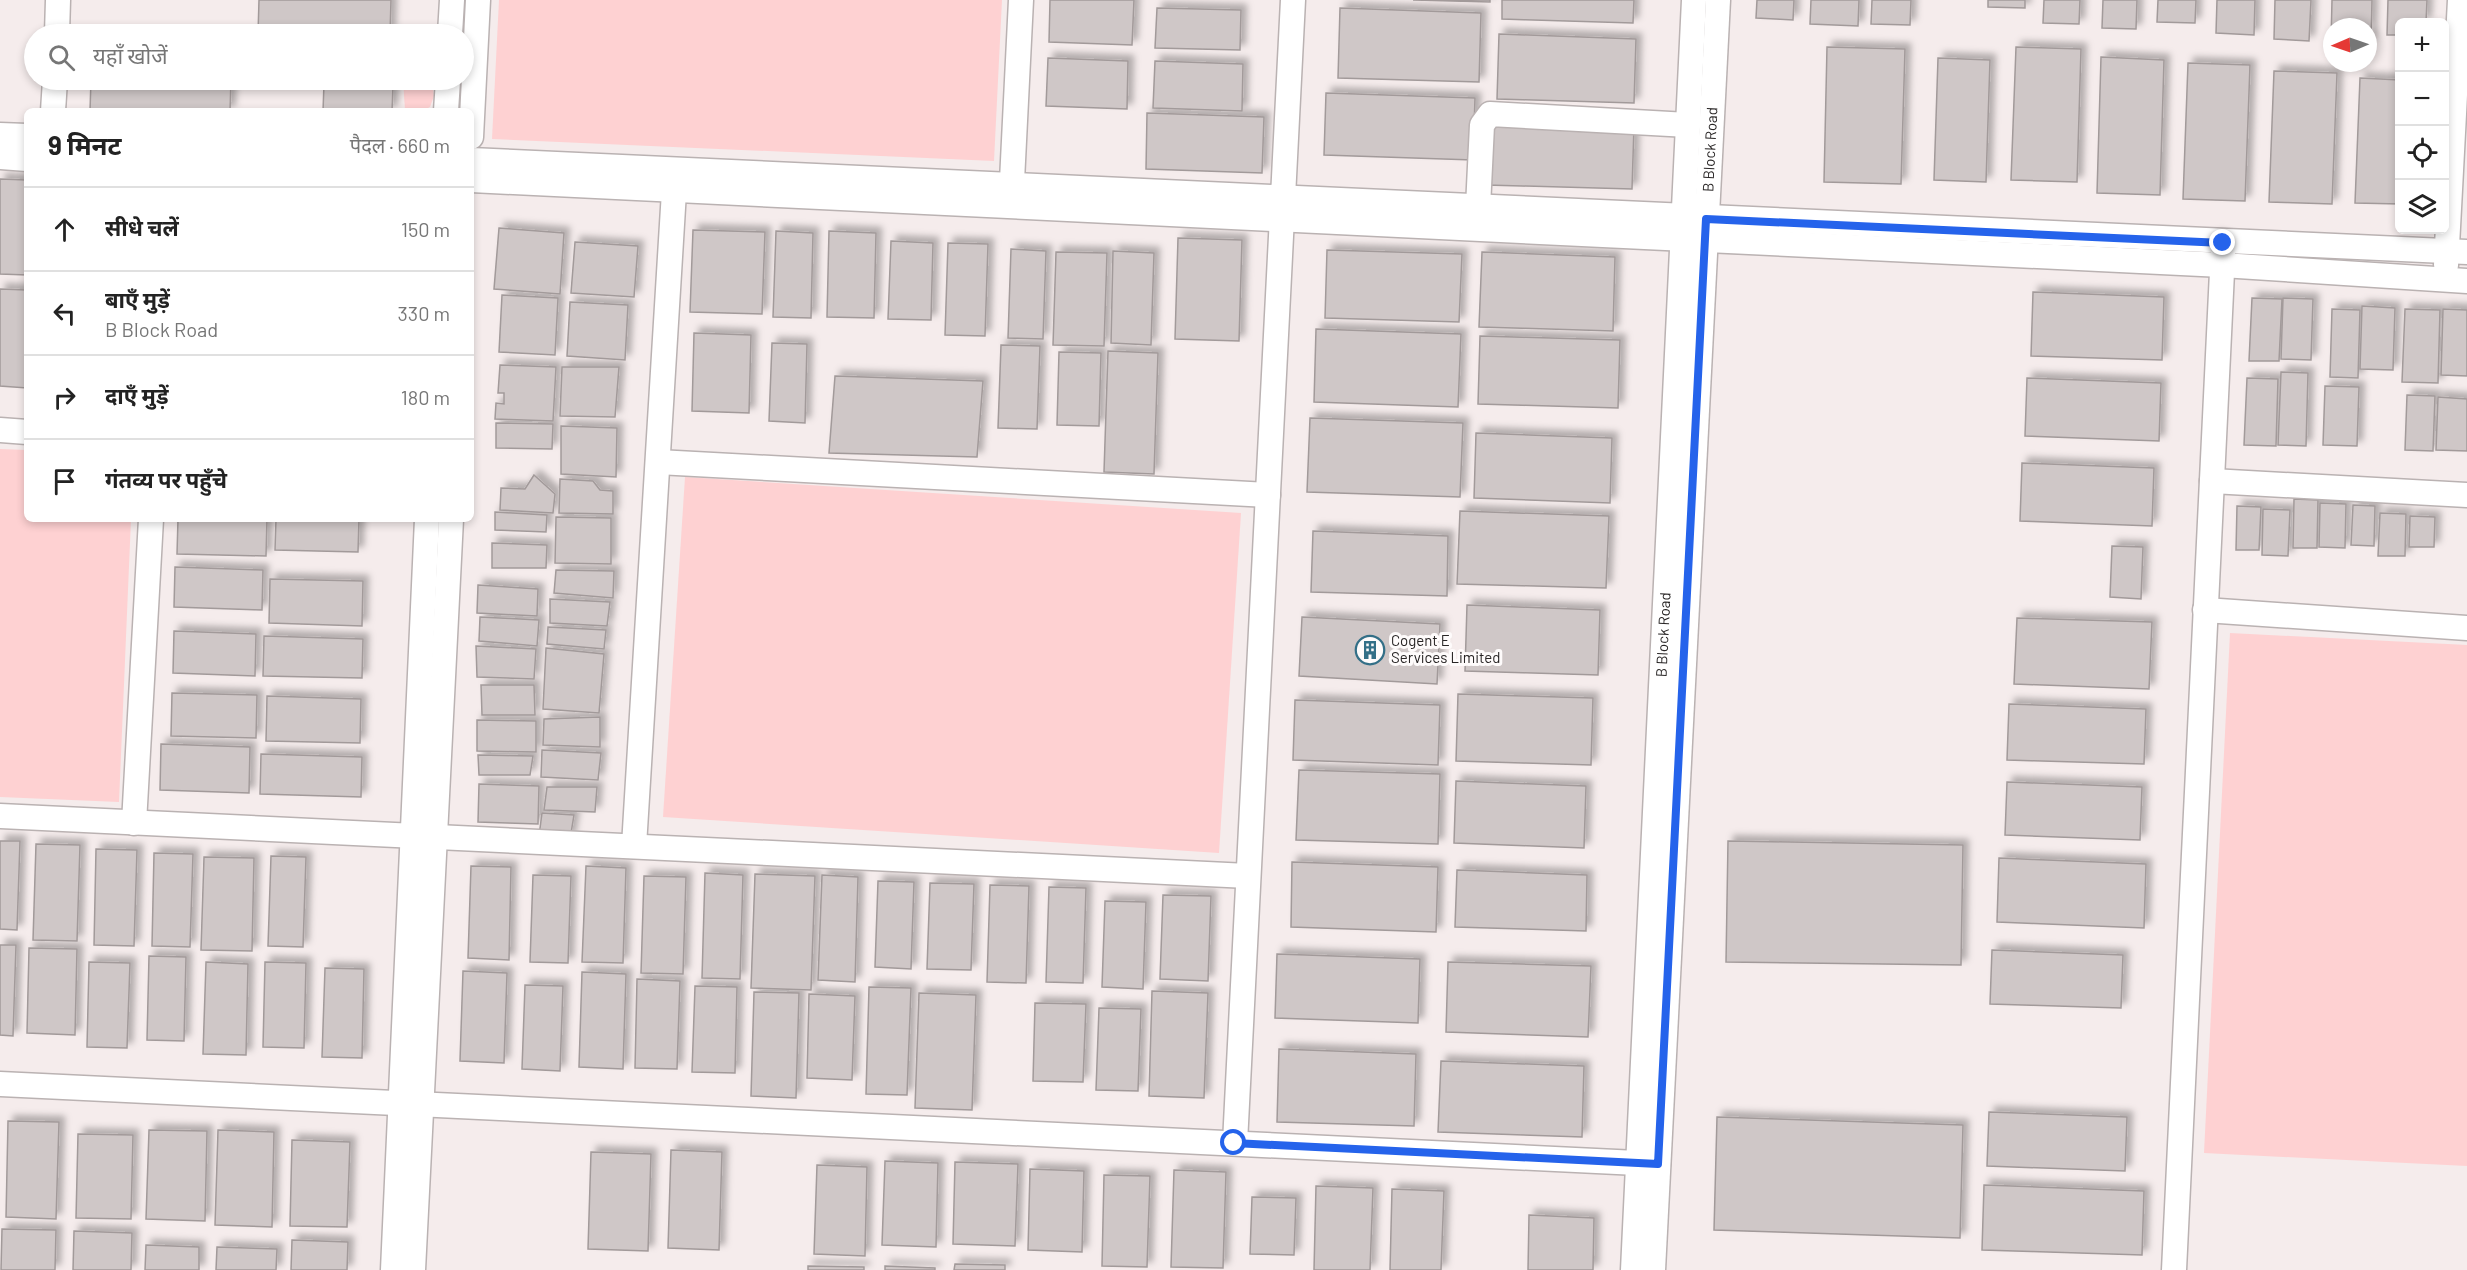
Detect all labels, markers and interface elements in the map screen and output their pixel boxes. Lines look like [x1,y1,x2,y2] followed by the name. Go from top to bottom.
[2323,18,2377,72] north arrow
[2395,18,2449,234] map controls
[2395,18,2449,72] button: +
[24,24,474,90] search box
[45,41,78,74] icon: search
[93,42,168,68] text: यहाँ खोजें
[2395,72,2449,126] button: −
[1698,107,1721,192] street label: B Block Road
[2395,126,2449,180] button: locate
[48,129,122,160] text: 9 मिनट
[350,133,450,157] text: पैदल · 660 m
[2395,180,2449,234] button: layers
[48,213,81,246] icon: ahead
[105,214,179,240] text: सीधे चलें
[401,217,450,241] text: 150 m
[2209,229,2235,255] route end
[105,286,170,312] text: बाएँ मुड़ें
[48,297,81,330] icon: left
[398,301,450,325] text: 330 m
[105,317,218,341] text: B Block Road
[48,381,81,414] icon: right
[105,382,168,408] text: दाएँ मुड़ें
[401,385,450,409] text: 180 m
[48,465,81,498] icon: arrive
[105,466,227,492] text: गंतव्य पर पहुँचे
[1651,592,1674,678] street label: B Block Road
[1391,631,1500,666] place label: Cogent E Services Limited
[1354,634,1386,666] building icon: Cogent E Services Limited
[1220,1129,1246,1155] route start

